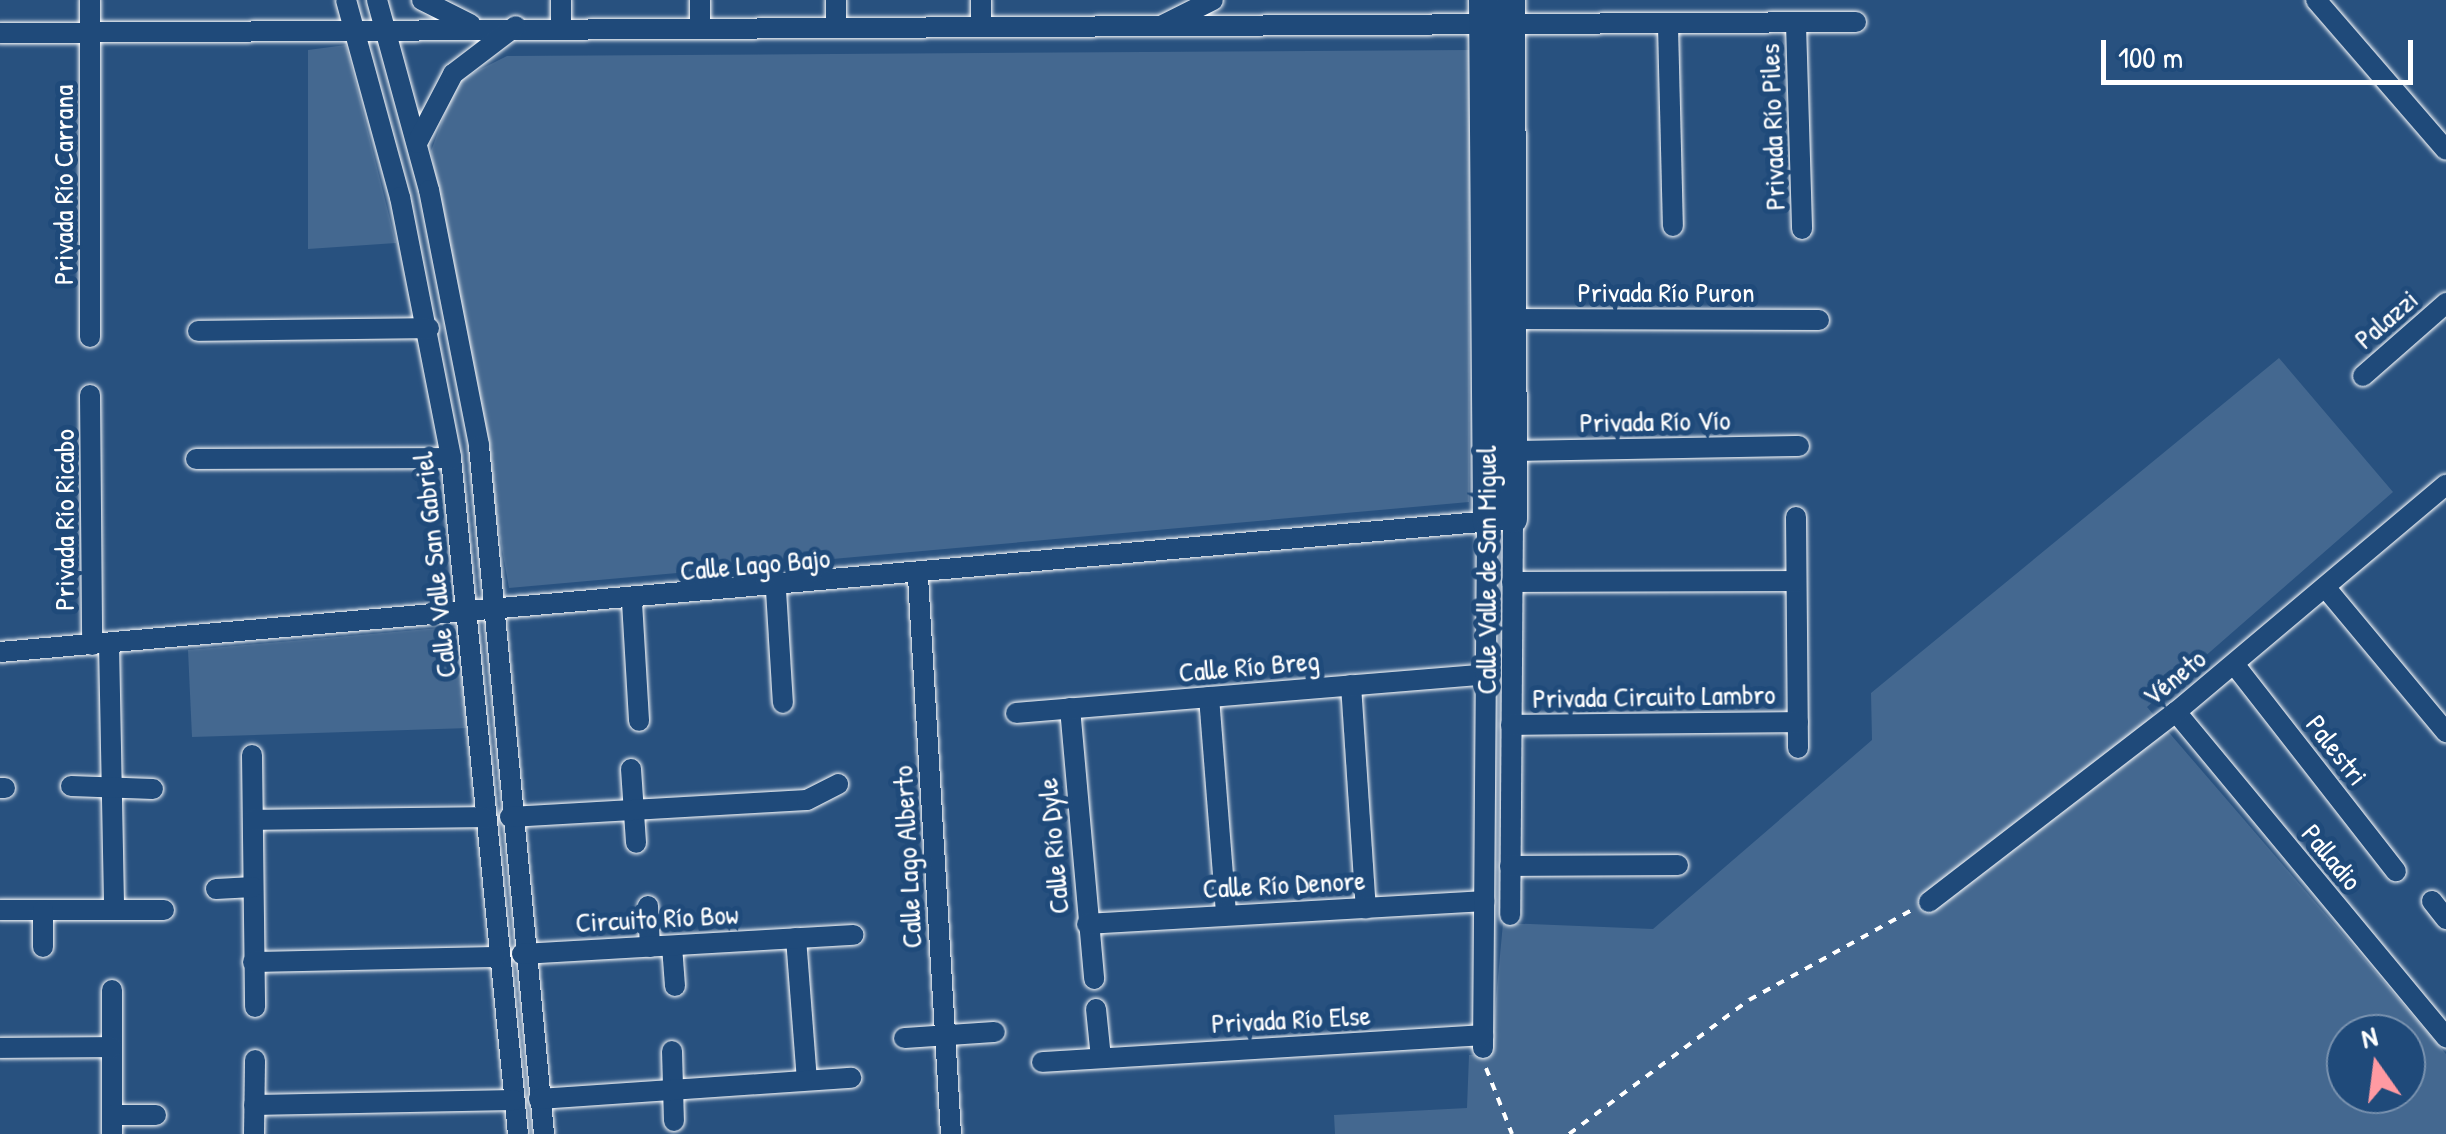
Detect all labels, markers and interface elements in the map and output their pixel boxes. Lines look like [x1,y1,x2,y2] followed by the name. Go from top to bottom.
[2106,20,2418,82] scale bar
[2118,37,2183,77] text: 100 m
[1752,43,1792,211] street label: Privada Río Piles
[46,85,80,285] street label: Privada Río Carrana
[1577,275,1755,309] street label: Privada Río Puron
[2347,282,2425,356] street label: Palazzi
[1579,403,1731,439] street label: Privada Río Vío
[47,429,81,611] street label: Privada Río Ricabo
[1469,446,1503,694] street label: Calle Valle de San Miguel
[405,450,463,680] street label: Calle Valle San Gabriel
[679,541,831,587] street label: Calle Lago Bajo
[2136,641,2212,713] street label: Véneto
[1177,643,1321,689] street label: Calle Río Breg
[1532,677,1776,715] street label: Privada Circuito Lambro
[2299,708,2375,792] street label: Palestri
[885,765,929,949] street label: Calle Lago Alberto
[1030,777,1076,915] street label: Calle Río Dyle
[2295,817,2369,897] street label: Palladio
[1202,863,1366,905] street label: Calle Río Denore
[575,897,739,939] street label: Circuito Río Bow
[1210,998,1372,1040] street label: Privada Río Else
[2326,1014,2426,1114] north arrow
[2357,1017,2381,1057] text: N

